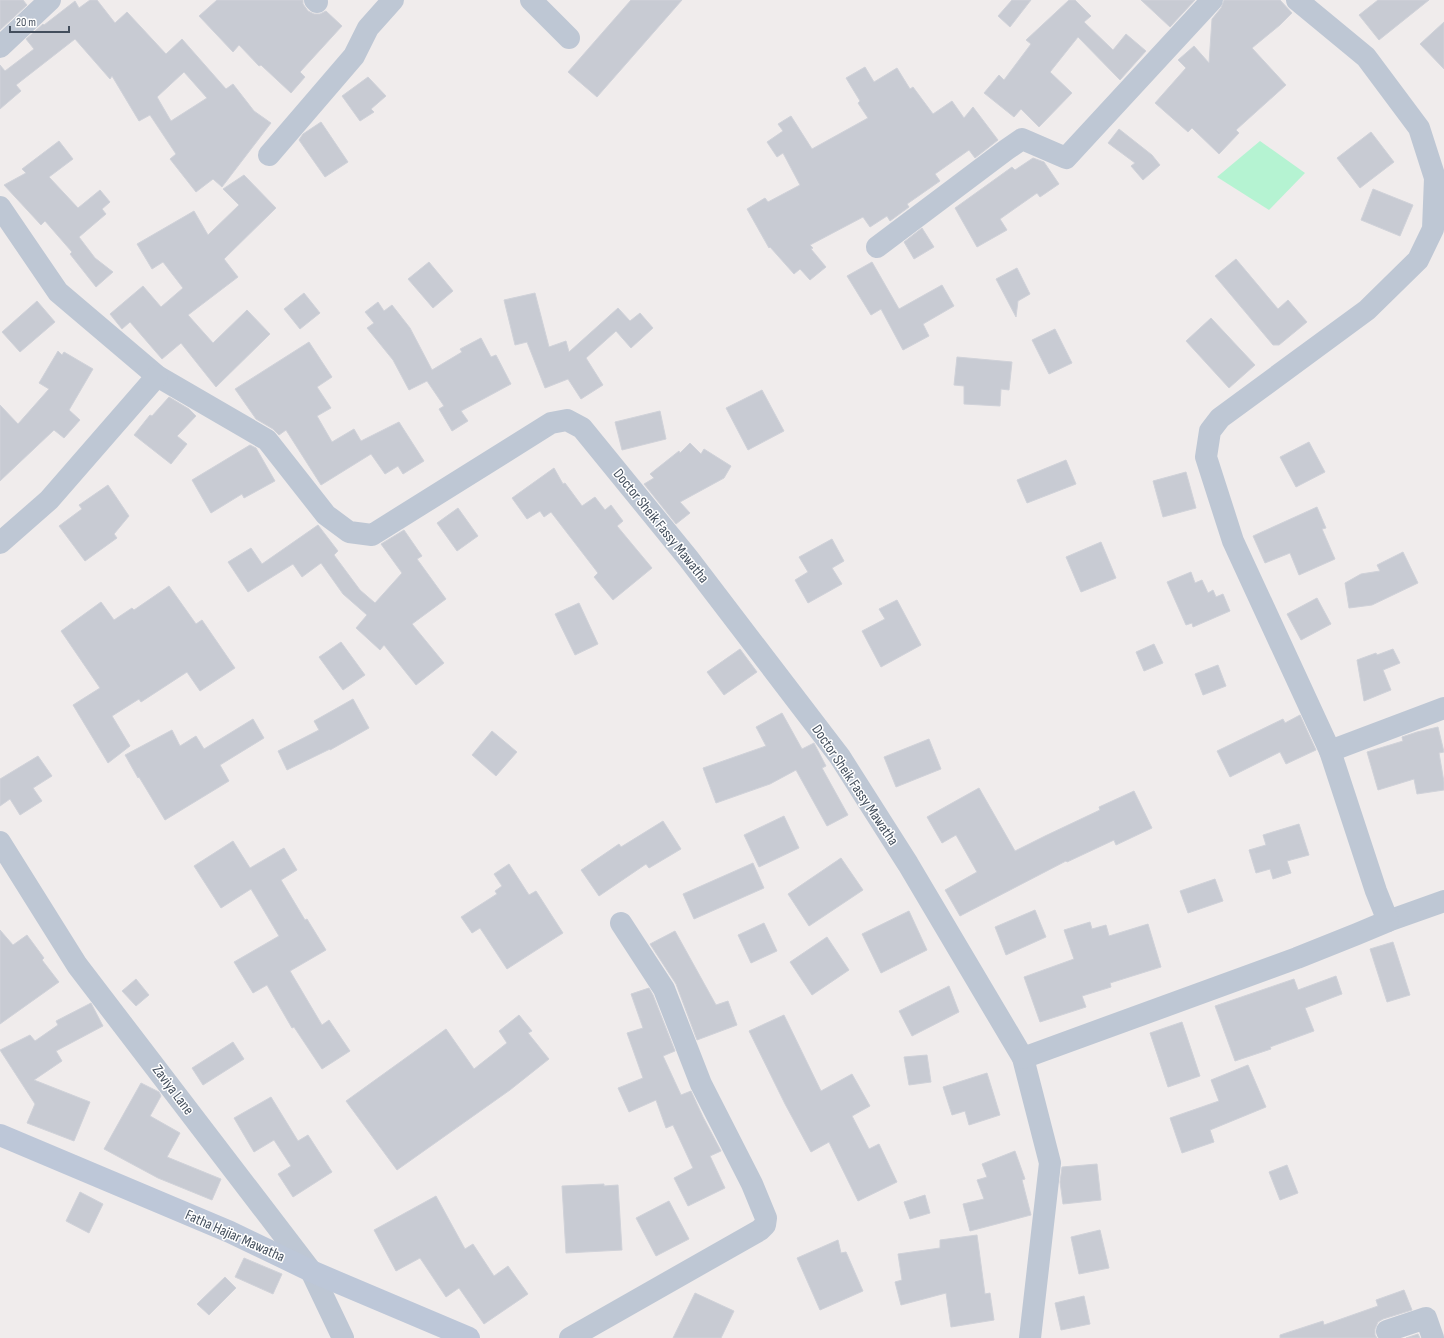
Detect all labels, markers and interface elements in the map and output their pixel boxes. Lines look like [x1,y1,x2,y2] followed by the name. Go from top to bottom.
[10,8,69,34] scale bar
[16,15,36,30] text: 20 m
[609,465,713,587] street label: Doctor Sheik Fassy Mawatha
[807,721,903,849] street label: Doctor Sheik Fassy Mawatha
[148,1061,198,1119] street label: Zaviya Lane
[182,1206,288,1267] street label: Fatha Hajiar Mawatha

